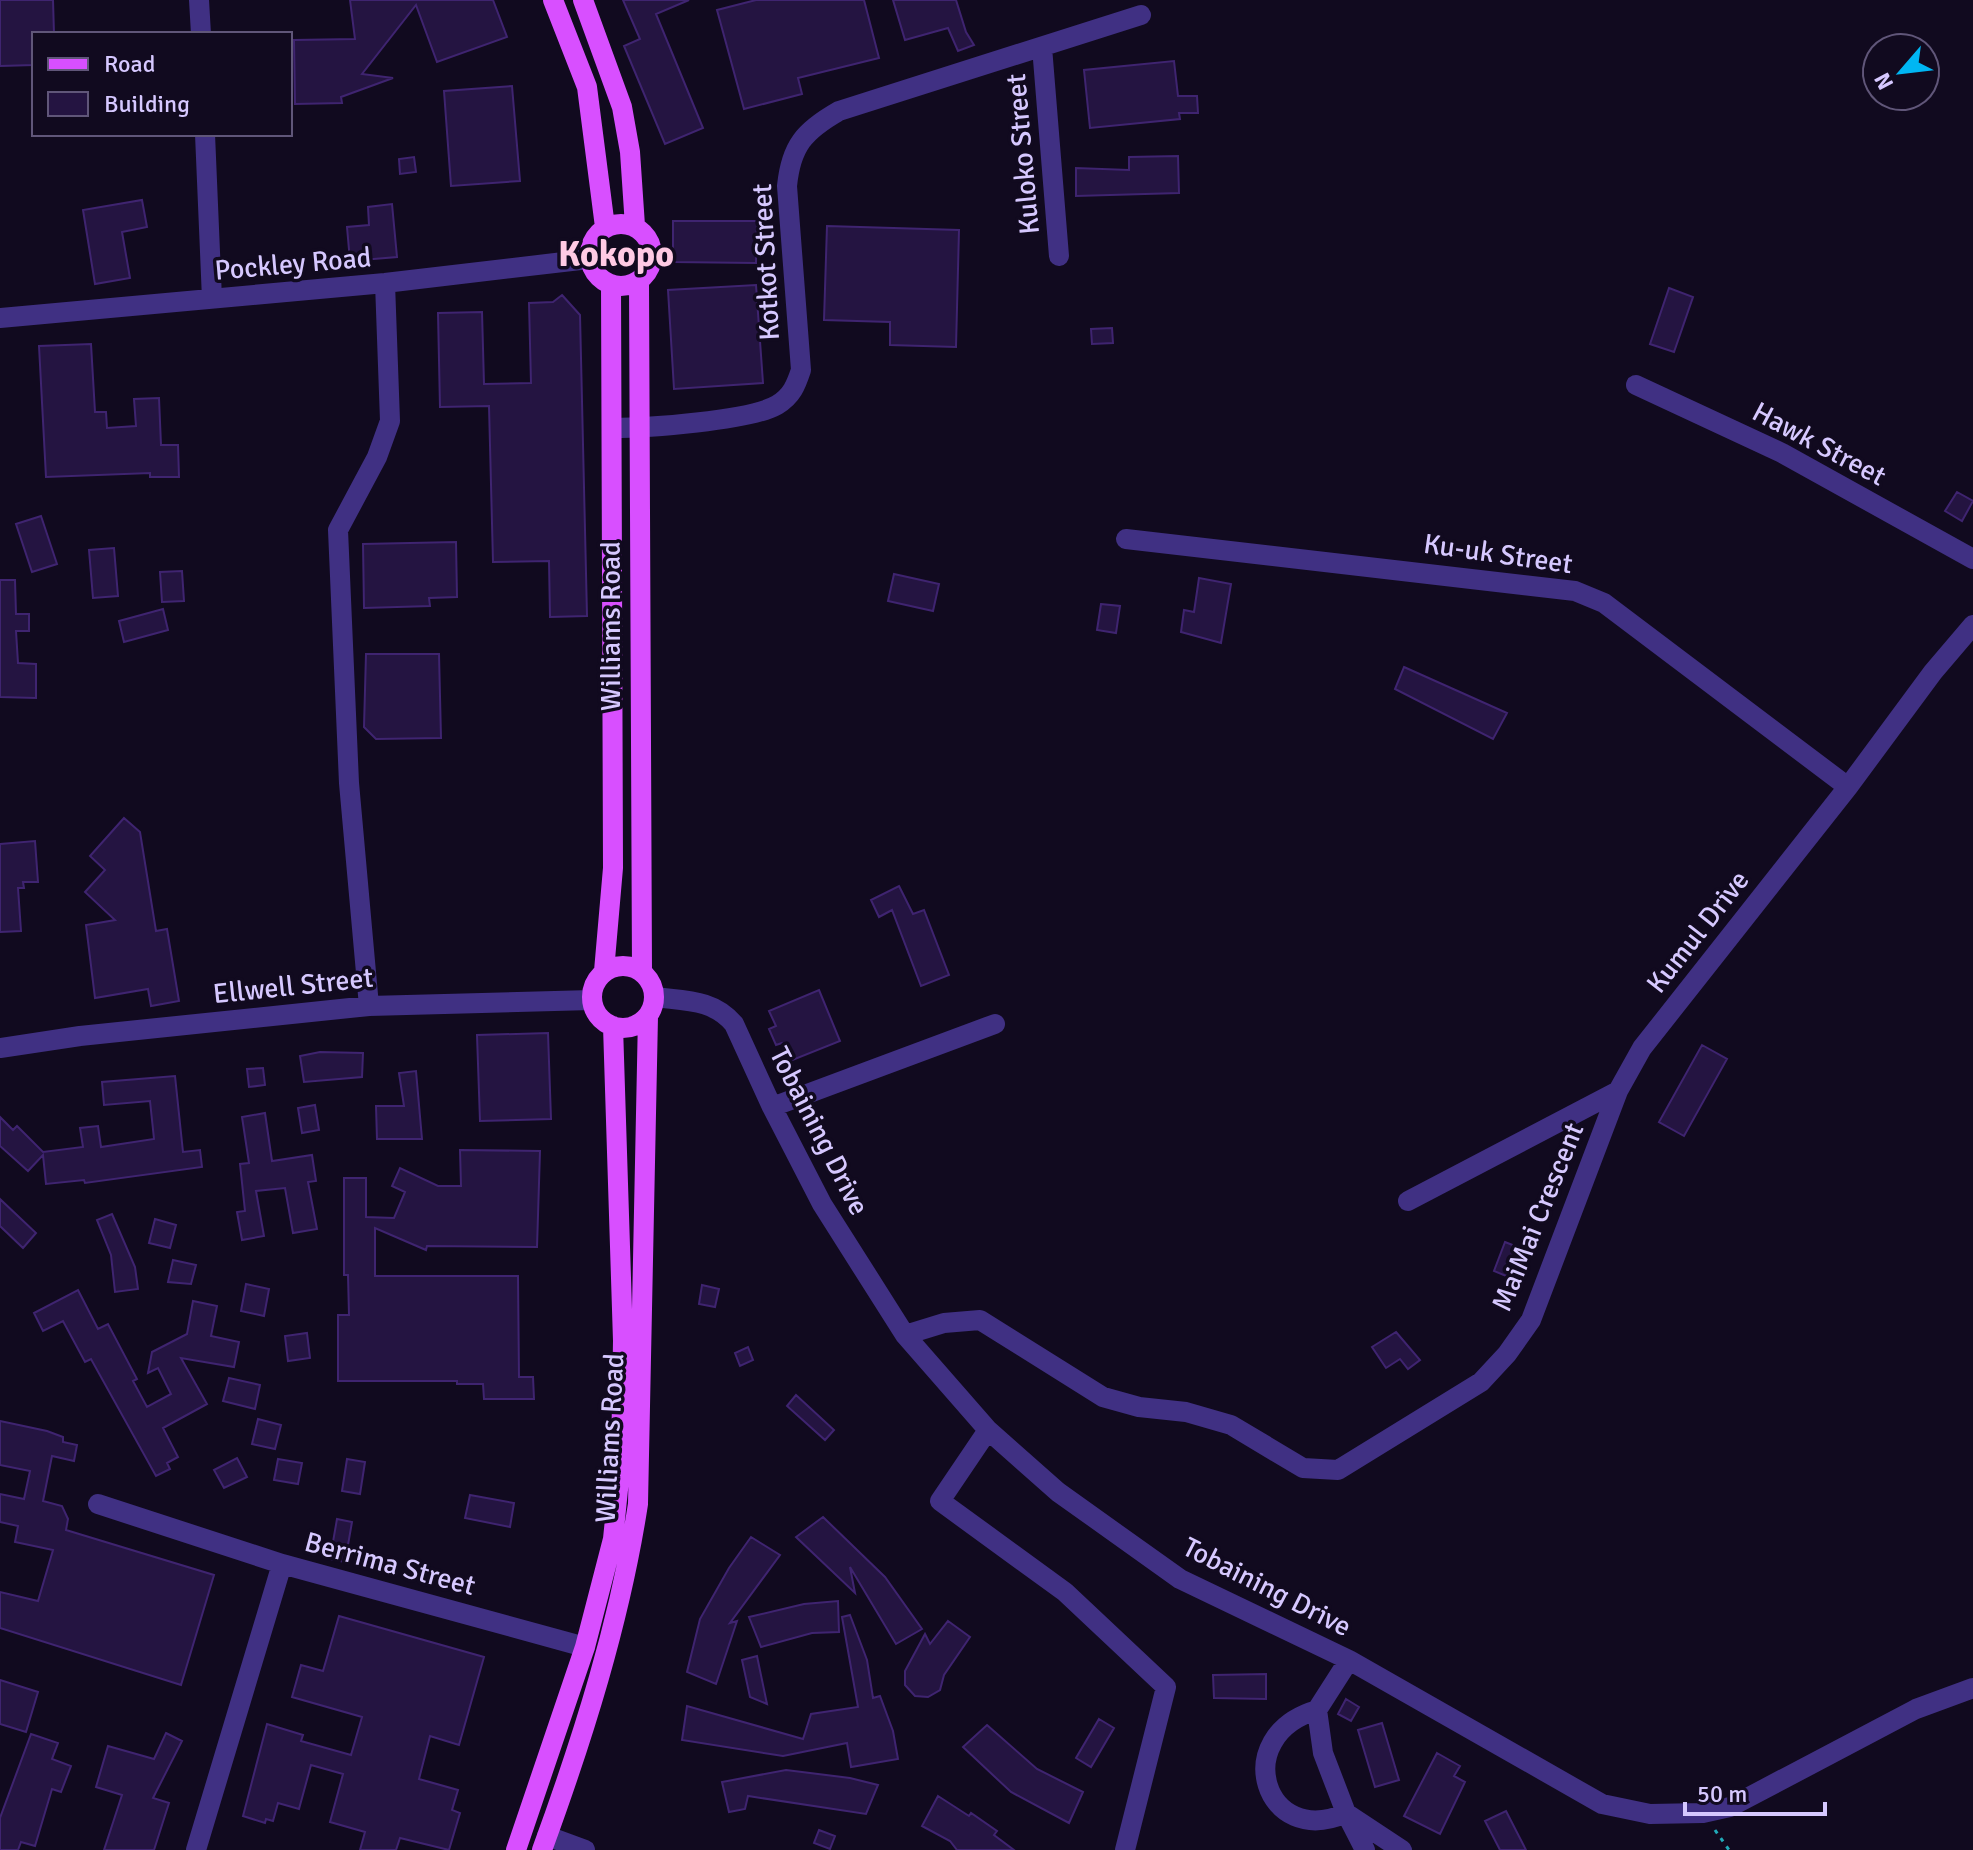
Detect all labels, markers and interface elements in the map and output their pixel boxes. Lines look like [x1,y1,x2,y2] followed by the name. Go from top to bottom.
[32,32,292,136] legend
[1861,32,1941,112] north arrow
[104,49,155,79] text: Road
[1868,68,1899,94] text: N
[999,72,1047,236] street label: Kuloko Street
[104,89,190,119] text: Building
[745,183,787,341] street label: Kotkot Street
[558,232,674,277] district label: Kokopo
[213,240,373,288] street label: Pockley Road
[1746,395,1892,493] street label: Hawk Street
[1421,527,1575,581] street label: Ku-uk Street
[594,541,628,711] street label: Williams Road
[1640,864,1756,1000] street label: Kumul Drive
[211,961,375,1011] street label: Ellwell Street
[762,1041,876,1221] street label: Tobaining Drive
[1485,1118,1591,1316] street label: MaiMai Crescent
[589,1352,631,1524] street label: Williams Road
[301,1525,479,1603] street label: Berrima Street
[1177,1530,1357,1644] street label: Tobaining Drive
[1685,1766,1825,1816] scale bar
[1697,1779,1747,1809] text: 50 m

